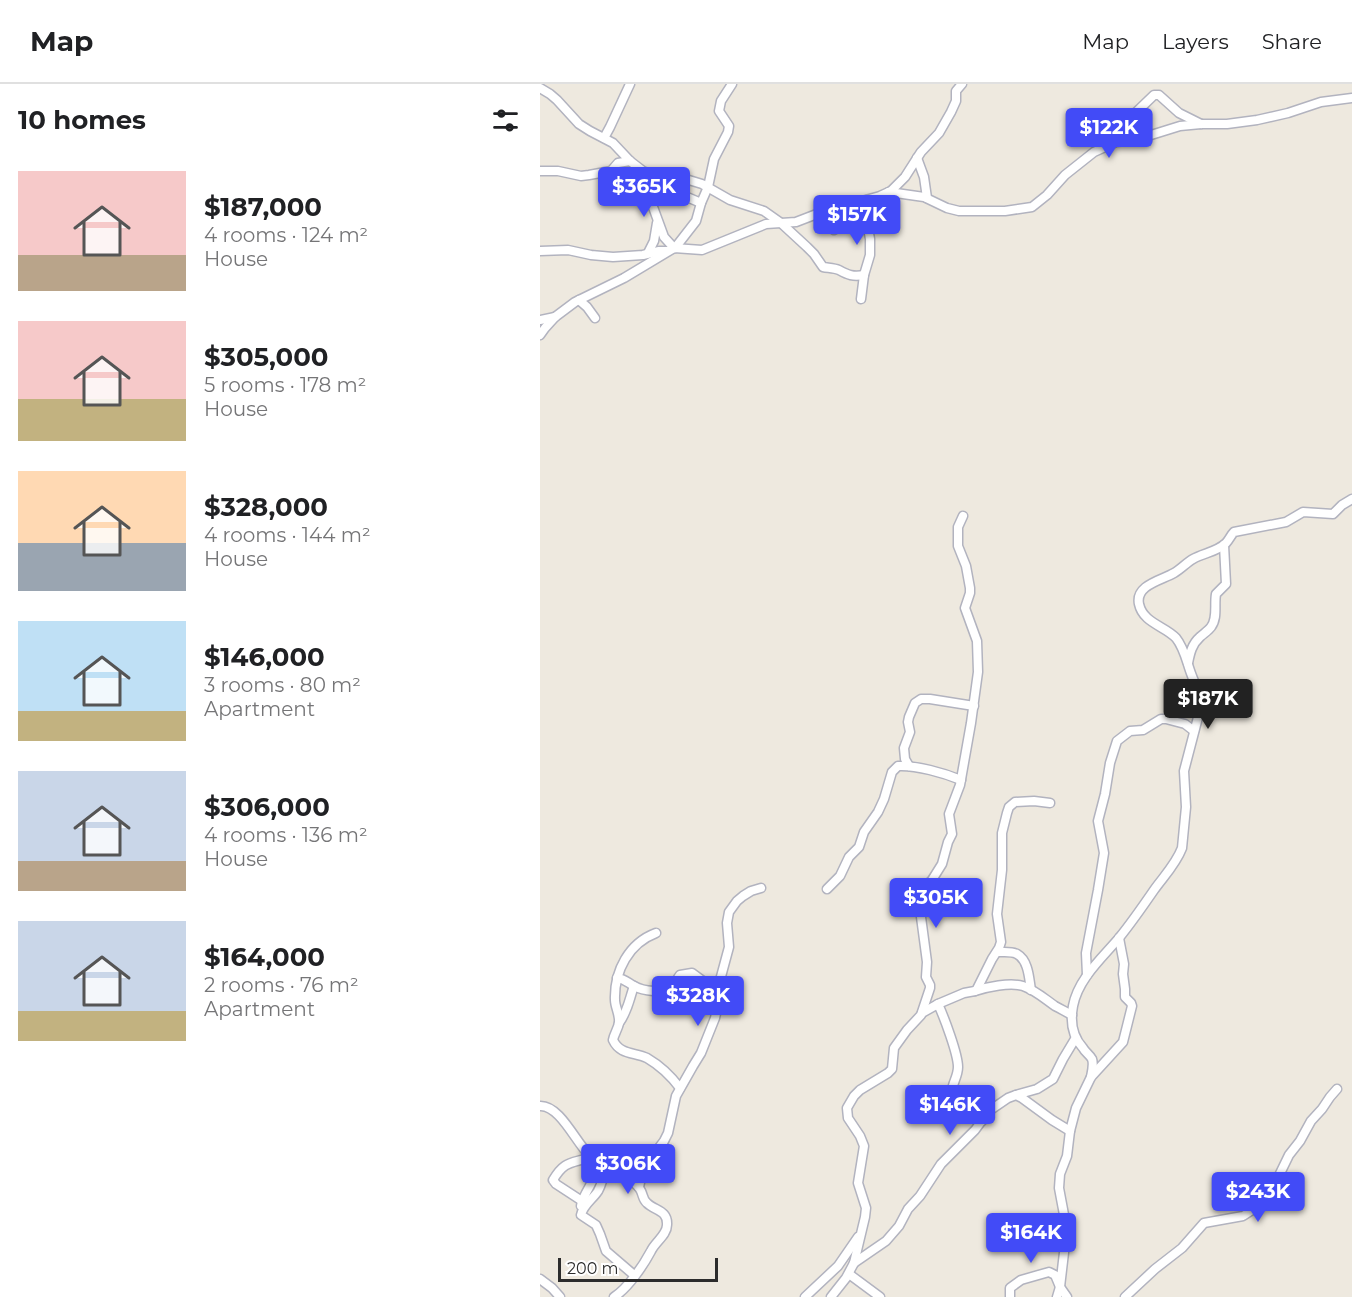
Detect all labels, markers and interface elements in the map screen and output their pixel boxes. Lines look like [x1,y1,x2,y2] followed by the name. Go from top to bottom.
[30,24,93,58] text: Map
[1082,29,1129,54] text: Map
[1162,29,1229,54] text: Layers
[1262,29,1322,54] text: Share
[18,104,146,136] text: 10 homes
[489,104,522,137] icon: filters
[1067,108,1151,159] pin: $122K
[1080,115,1138,139] text: $122K
[602,167,686,218] pin: $365K
[612,174,676,198] text: $365K
[204,191,322,223] text: $187,000
[66,195,138,267] icon: home
[815,195,899,246] pin: $157K
[827,202,887,226] text: $157K
[204,223,368,247] text: 4 rooms · 124 m²
[204,247,268,271] text: House
[204,341,328,373] text: $305,000
[66,345,138,417] icon: home
[204,373,366,397] text: 5 rooms · 178 m²
[204,397,268,421] text: House
[204,491,328,523] text: $328,000
[66,495,138,567] icon: home
[204,523,371,547] text: 4 rooms · 144 m²
[204,547,268,571] text: House
[204,641,325,673] text: $146,000
[66,645,138,717] icon: home
[204,673,361,697] text: 3 rooms · 80 m²
[1166,679,1250,730] pin: $187K
[1178,686,1238,710] text: $187K
[204,697,315,721] text: Apartment
[204,791,330,823] text: $306,000
[66,795,138,867] icon: home
[204,823,368,847] text: 4 rooms · 136 m²
[204,847,268,871] text: House
[894,878,978,929] pin: $305K
[904,885,968,909] text: $305K
[204,941,325,973] text: $164,000
[66,945,138,1017] icon: home
[204,973,359,997] text: 2 rooms · 76 m²
[656,976,740,1027] pin: $328K
[666,983,730,1007] text: $328K
[204,997,315,1021] text: Apartment
[908,1085,992,1136] pin: $146K
[919,1092,981,1116] text: $146K
[586,1144,670,1195] pin: $306K
[595,1151,661,1175] text: $306K
[1216,1172,1300,1223] pin: $243K
[1226,1179,1290,1203] text: $243K
[989,1213,1073,1264] pin: $164K
[1000,1220,1062,1244] text: $164K
[558,1255,718,1282] scale bar
[567,1259,618,1278] text: 200 m

